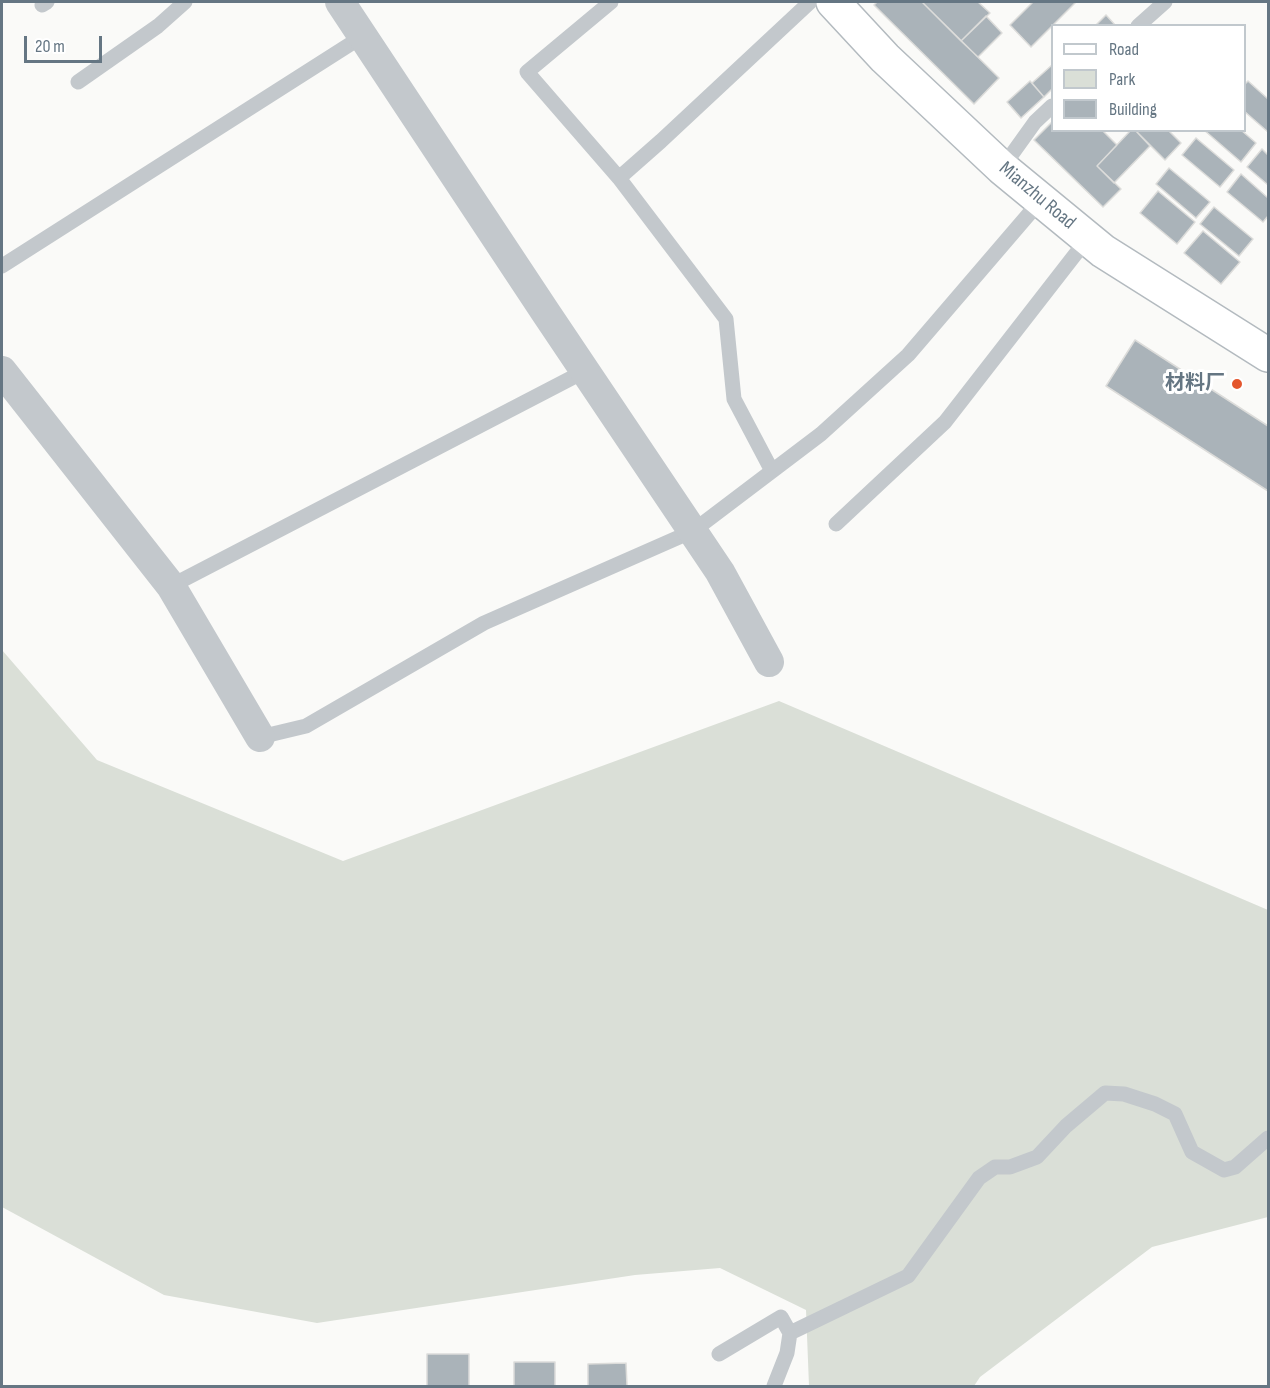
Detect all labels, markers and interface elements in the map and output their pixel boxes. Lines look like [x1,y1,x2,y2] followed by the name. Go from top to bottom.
[27,24,105,62] scale bar
[1051,24,1246,132] legend
[35,36,65,57] text: 20 m
[1109,39,1139,60] text: Road
[1109,69,1135,90] text: Park
[1109,99,1157,120] text: Building
[994,157,1080,235] street label: Mianzhu Road
[1165,372,1225,396] place label: 材料厂
[1230,377,1244,391] marker: 材料厂

